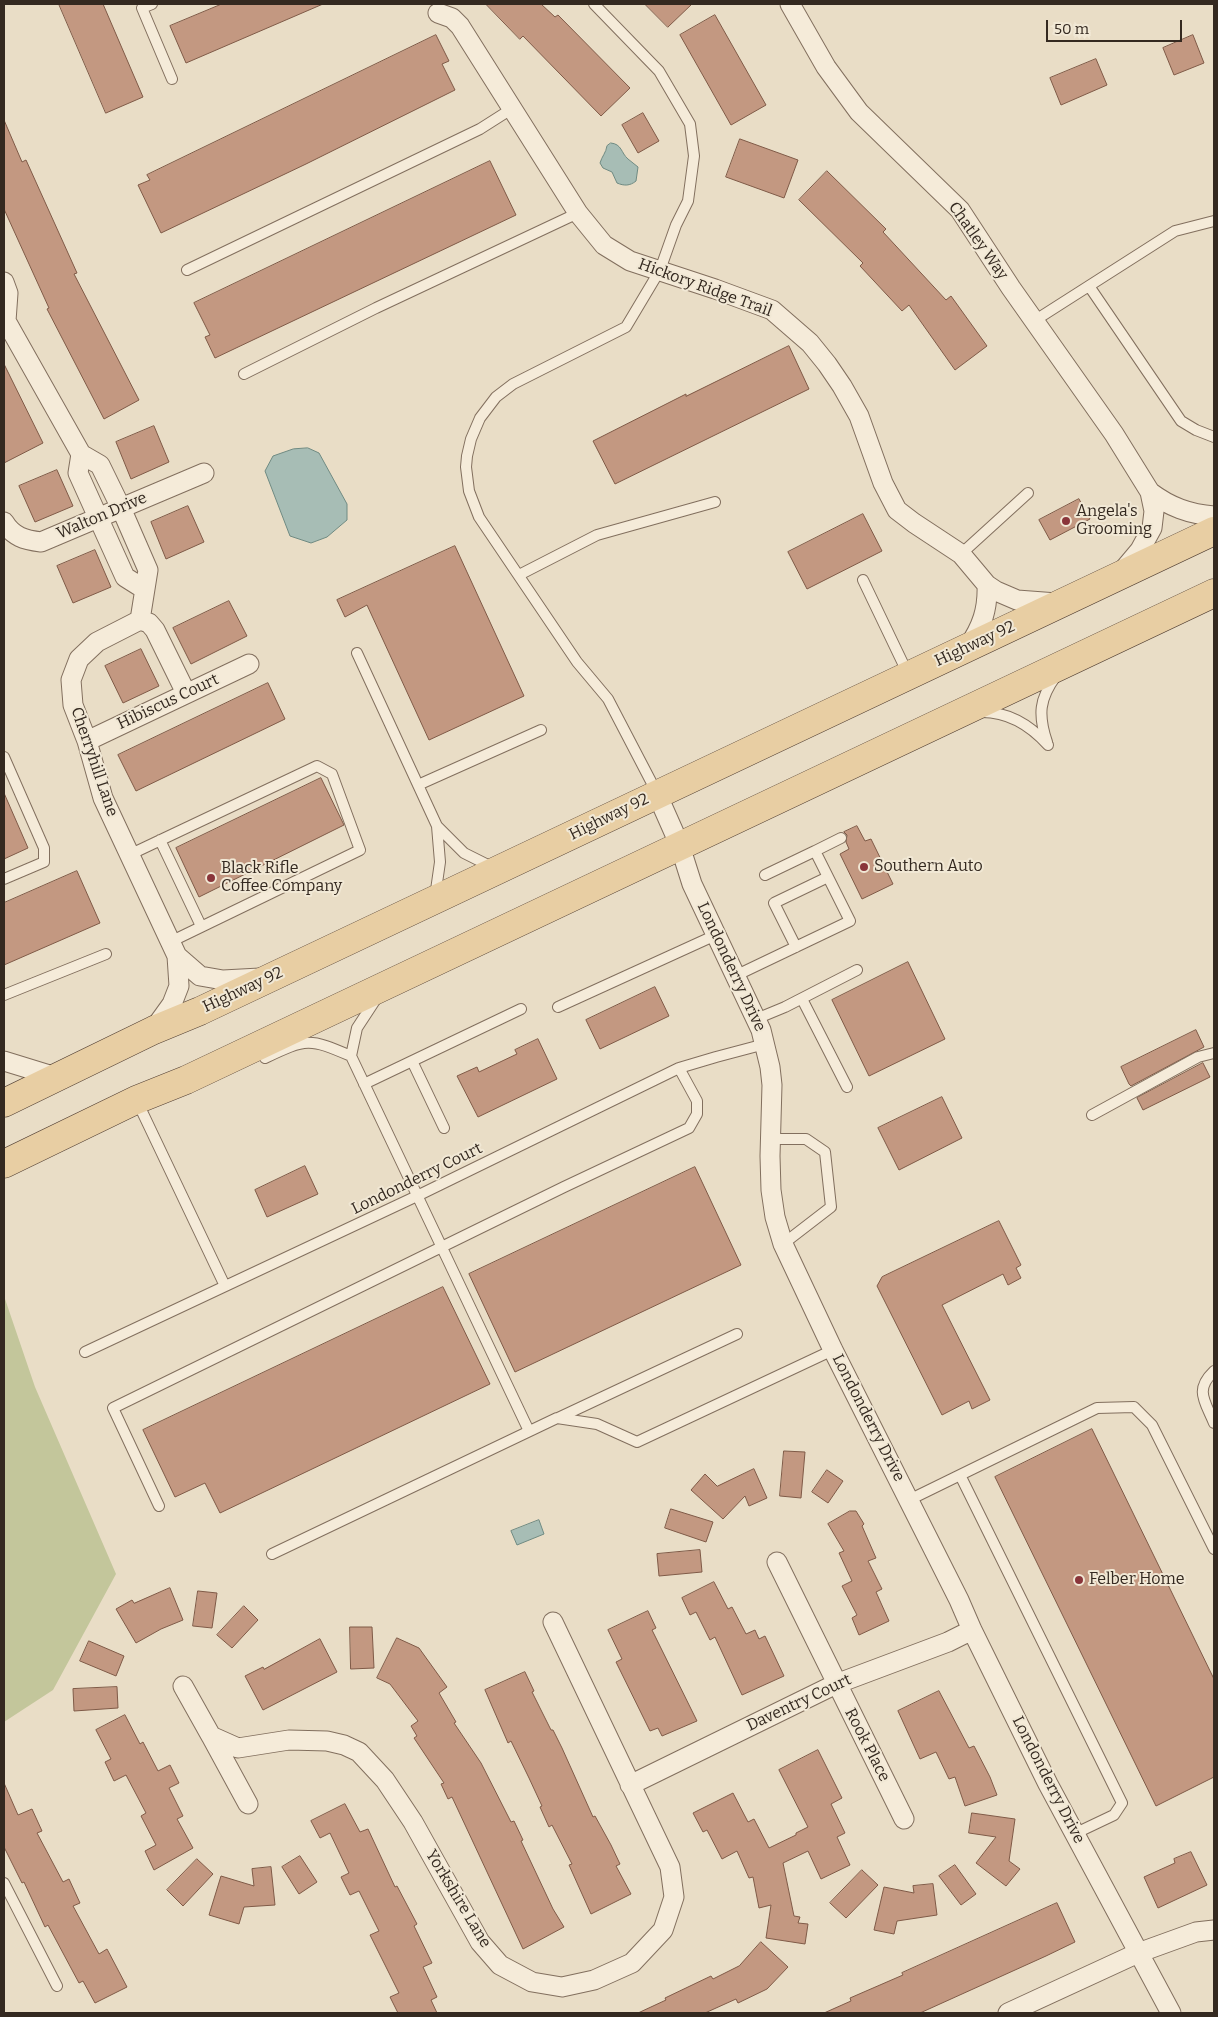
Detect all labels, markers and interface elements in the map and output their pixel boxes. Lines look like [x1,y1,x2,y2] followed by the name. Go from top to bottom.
[1048,10,1184,42] scale bar
[1054,20,1089,38] text: 50 m
[944,198,1012,284] street label: Chatley Way
[635,255,775,321] street label: Hickory Ridge Trail
[54,488,150,544] street label: Walton Drive
[1076,502,1152,540] place label: Angela's Grooming
[1060,515,1072,527] marker: Angela's Grooming
[932,617,1018,671] street label: Highway 92
[114,670,222,734] street label: Hibiscus Court
[66,705,122,819] street label: Cherryhill Lane
[566,789,652,845] street label: Highway 92
[874,857,983,877] place label: Southern Auto
[221,859,342,897] place label: Black Rifle Coffee Company
[858,861,870,873] marker: Southern Auto
[205,872,217,884] marker: Black Rifle Coffee Company
[693,899,769,1035] street label: Londonderry Drive
[200,963,286,1017] street label: Highway 92
[349,1139,485,1219] street label: Londonderry Court
[828,1351,908,1485] street label: Londonderry Drive
[1089,1570,1185,1590] place label: Felber Home
[1073,1574,1085,1586] marker: Felber Home
[744,1670,854,1736] street label: Daventry Court
[840,1705,894,1785] street label: Rook Place
[1008,1713,1088,1847] street label: Londonderry Drive
[421,1847,495,1951] street label: Yorkshire Lane

